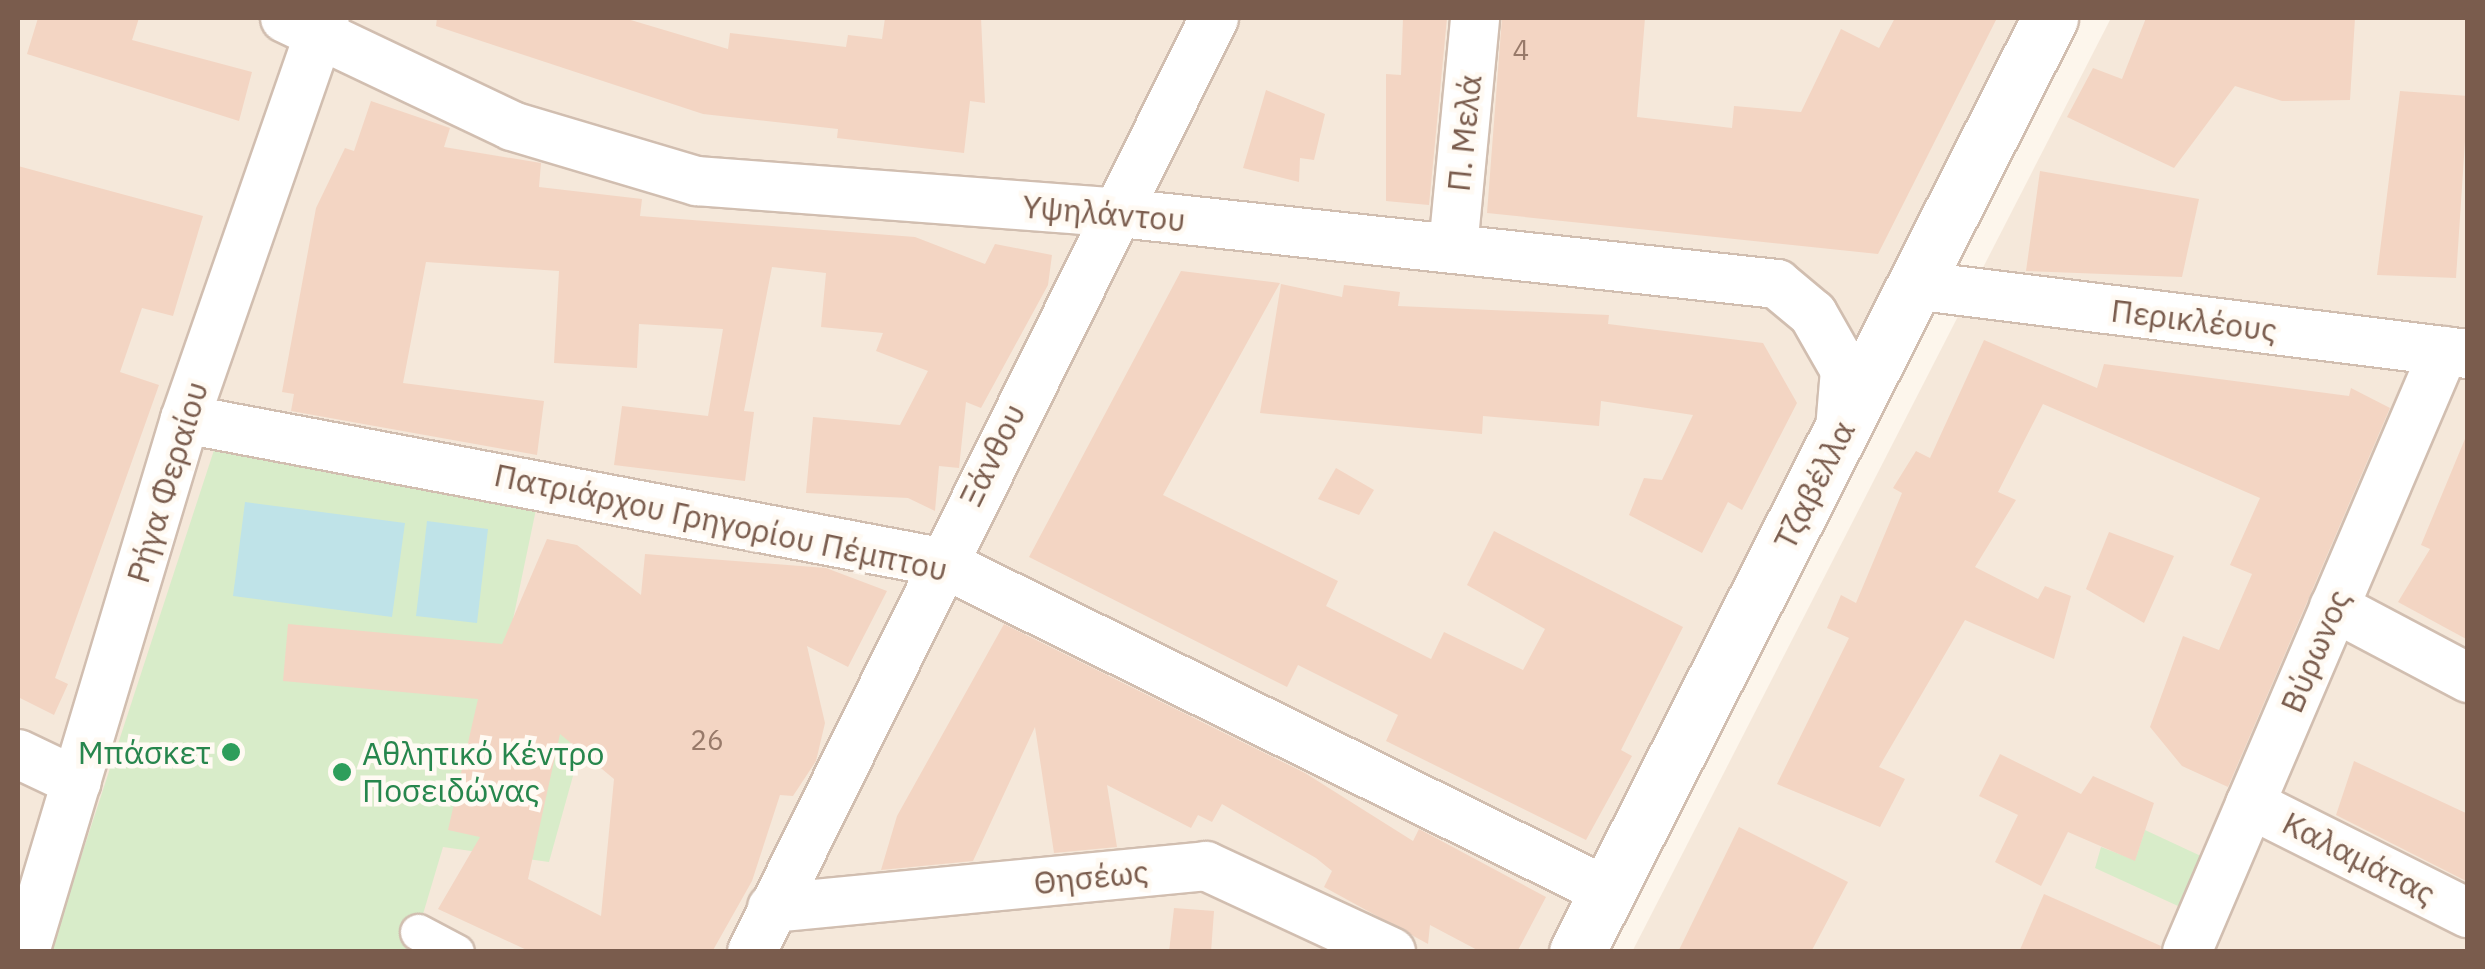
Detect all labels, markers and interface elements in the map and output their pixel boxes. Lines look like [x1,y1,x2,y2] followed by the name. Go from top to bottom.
[1513,33,1529,67] house number: 4
[1439,73,1489,193] street label: Π. Μελά
[1021,187,1187,239] street label: Υψηλάντου
[2109,291,2279,349] street label: Περικλέους
[118,377,216,587] street label: Ρήγα Φεραίου
[951,397,1033,513] street label: Ξάνθου
[1765,414,1863,556] street label: Τζαβέλλα
[491,455,951,589] street label: Πατριάρχου Γρηγορίου Πέμπτου
[2272,584,2358,718] street label: Βύρωνος
[690,723,724,757] house number: 26
[78,733,211,771] place label: Μπάσκετ
[362,735,604,810] place label: Αθλητικό Κέντρο Ποσειδώνας
[220,741,242,763] marker: Μπάσκετ
[331,761,353,783] marker: Αθλητικό Κέντρο Ποσειδώνας
[2276,803,2442,913] street label: Καλαμάτας
[1032,852,1150,902] street label: Θησέως

